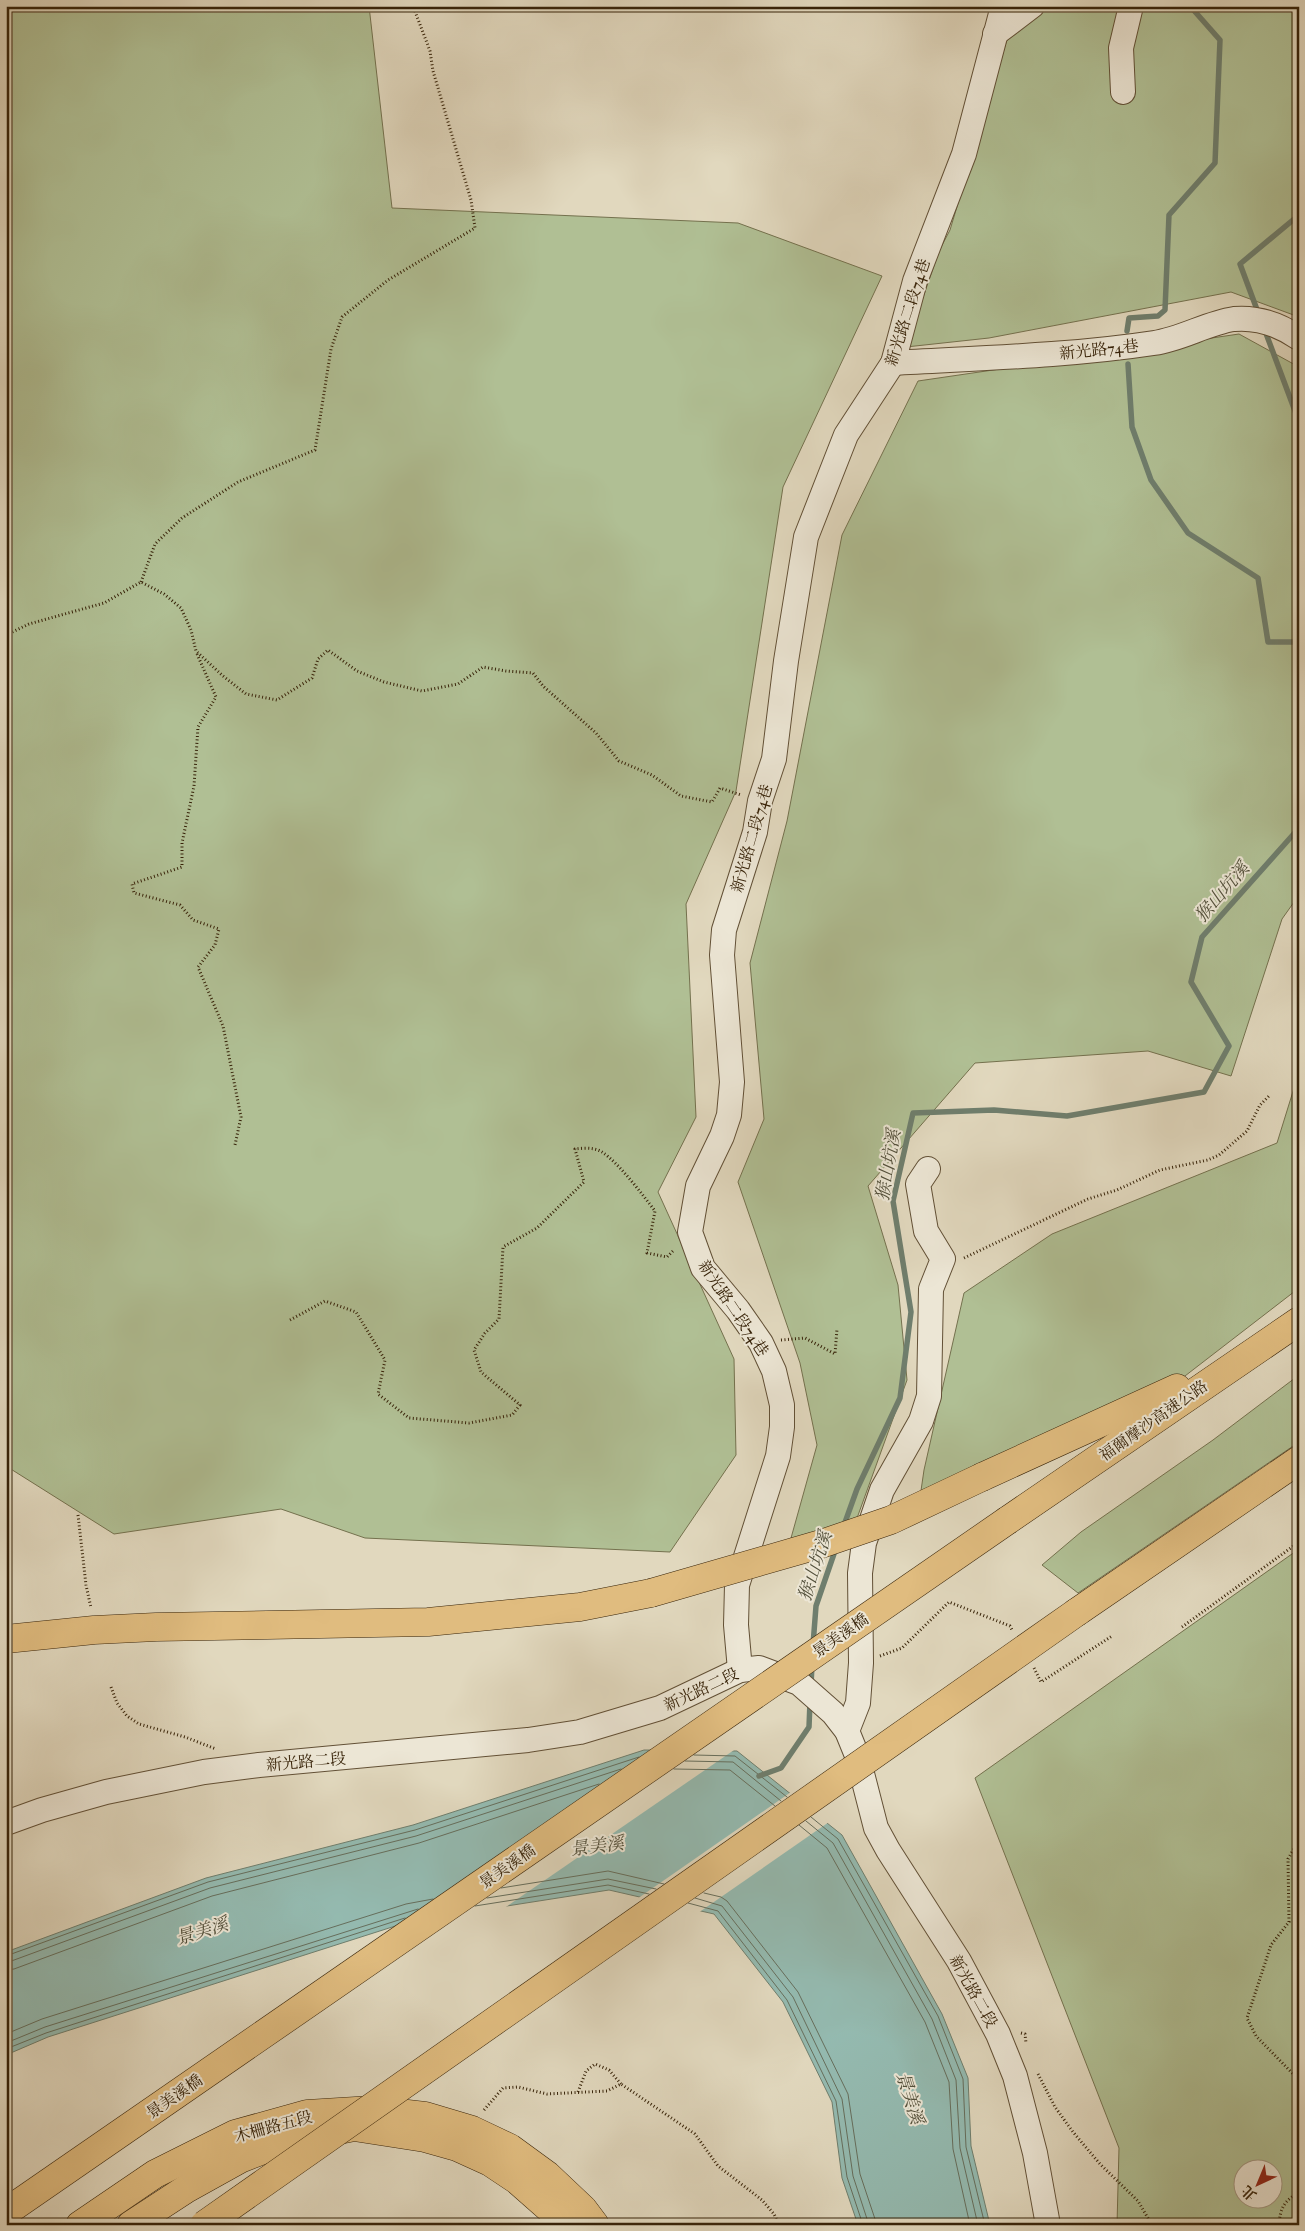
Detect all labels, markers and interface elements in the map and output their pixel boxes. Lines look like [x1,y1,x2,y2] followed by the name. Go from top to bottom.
[881,256,935,368] street label: 新光路二段74巷
[1059,336,1140,364] street label: 新光路74巷
[727,782,777,895] street label: 新光路二段74巷
[1190,856,1256,927] water label: 猴山坑溪
[871,1126,906,1203] water label: 猴山坑溪
[694,1257,773,1360] street label: 新光路二段74巷
[1095,1376,1212,1466] street label: 福爾摩沙高速公路
[793,1526,838,1604] water label: 猴山坑溪
[809,1609,873,1662] street label: 景美溪橋
[661,1664,742,1716] street label: 新光路二段
[265,1749,347,1775] street label: 新光路二段
[569,1832,627,1861] water label: 景美溪
[476,1840,540,1893] street label: 景美溪橋
[173,1912,233,1950] water label: 景美溪
[945,1952,1001,2031] street label: 新光路二段
[891,2069,929,2129] water label: 景美溪
[143,2070,207,2123] street label: 景美溪橋
[232,2107,314,2147] street label: 木柵路五段
[1232,2158,1282,2208] north arrow
[1238,2182,1260,2204] text: 北

